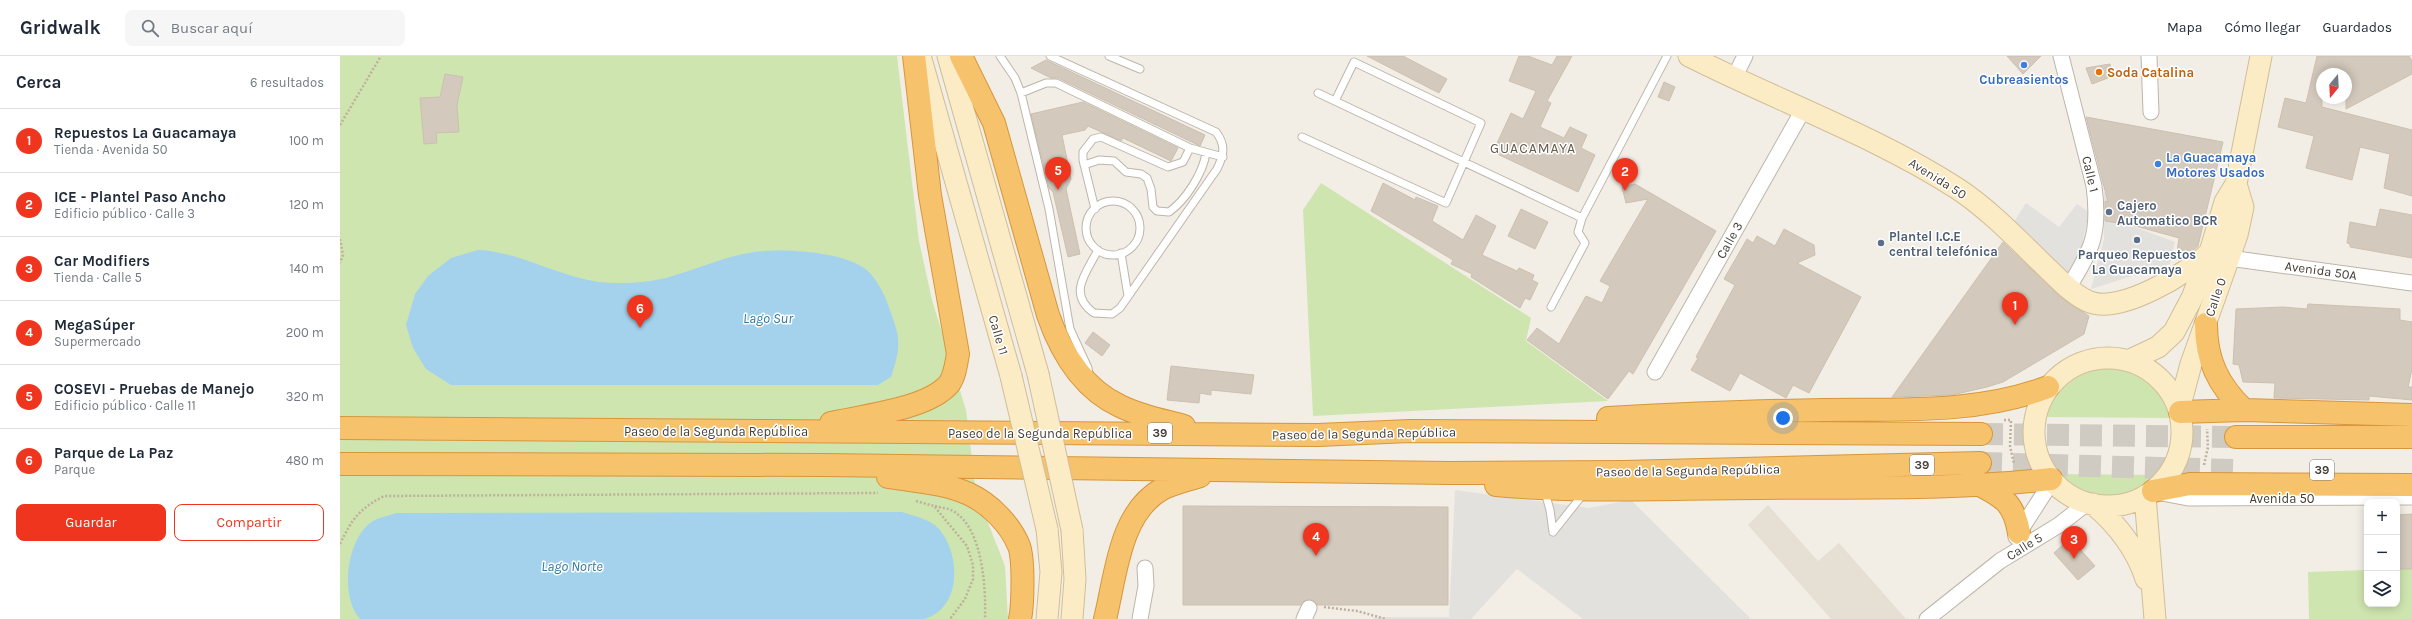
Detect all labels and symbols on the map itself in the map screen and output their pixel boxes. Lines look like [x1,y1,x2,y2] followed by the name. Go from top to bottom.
[2019,60,2029,70] marker: Cubreasientos
[2107,65,2194,80] place label: Soda Catalina
[2094,67,2104,77] marker: Soda Catalina
[2316,68,2352,104] north arrow
[1979,72,2069,87] place label: Cubreasientos
[1490,140,1576,157] district label: GUACAMAYA
[2166,150,2265,180] place label: La Guacamaya Motores Usados
[1906,155,1970,202] street label: Avenida 50
[2079,155,2102,194] street label: Calle 1
[1045,157,1071,190] pin: 5
[1612,158,1638,191] pin: 2
[2153,159,2163,169] marker: La Guacamaya Motores Usados
[2117,198,2218,228] place label: Cajero Automatico BCR
[2104,207,2114,217] marker: Cajero Automatico BCR
[1713,219,1746,261] street label: Calle 3
[1889,229,1998,259] place label: Plantel I.C.E central telefónica
[2132,235,2142,245] marker: Parqueo Repuestos La Guacamaya
[1876,238,1886,248] marker: Plantel I.C.E central telefónica
[2078,247,2196,277] place label: Parqueo Repuestos La Guacamaya
[2284,258,2358,283] street label: Avenida 50A
[2202,276,2229,318] street label: Calle 0
[2002,292,2028,325] pin: 1
[627,295,653,328] pin: 6
[743,310,794,327] water label: Lago Sur
[986,313,1011,357] street label: Calle 11
[1773,408,1793,428] your location
[1148,423,1172,443] road number: 39
[624,424,808,439] street label: Paseo de la Segunda República
[1272,424,1456,443] street label: Paseo de la Segunda República
[948,426,1132,441] street label: Paseo de la Segunda República
[1910,455,1934,475] road number: 39
[2310,460,2334,480] road number: 39
[1596,461,1780,480] street label: Paseo de la Segunda República
[2249,491,2315,506] street label: Avenida 50
[1303,523,1329,556] pin: 4
[2061,526,2087,559] pin: 3
[2004,530,2045,563] street label: Calle 5
[541,558,603,575] water label: Lago Norte

